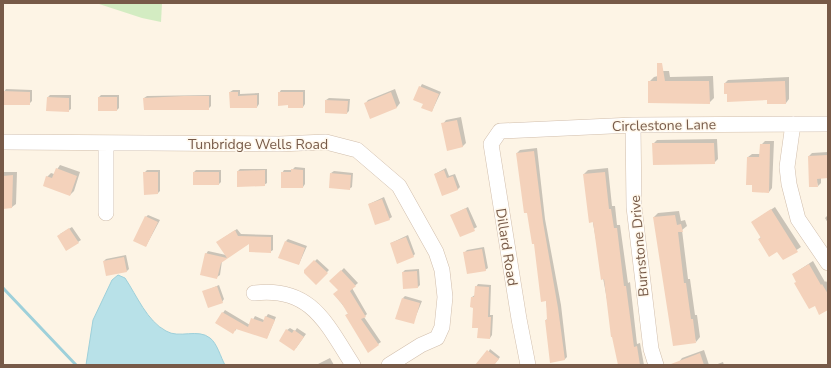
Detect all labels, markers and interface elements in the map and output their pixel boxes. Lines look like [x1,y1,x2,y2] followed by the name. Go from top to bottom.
[612,115,716,136] street label: Circlestone Lane
[188,135,328,154] street label: Tunbridge Wells Road
[626,194,653,297] street label: Burnstone Drive
[491,207,522,287] street label: Dillard Road

